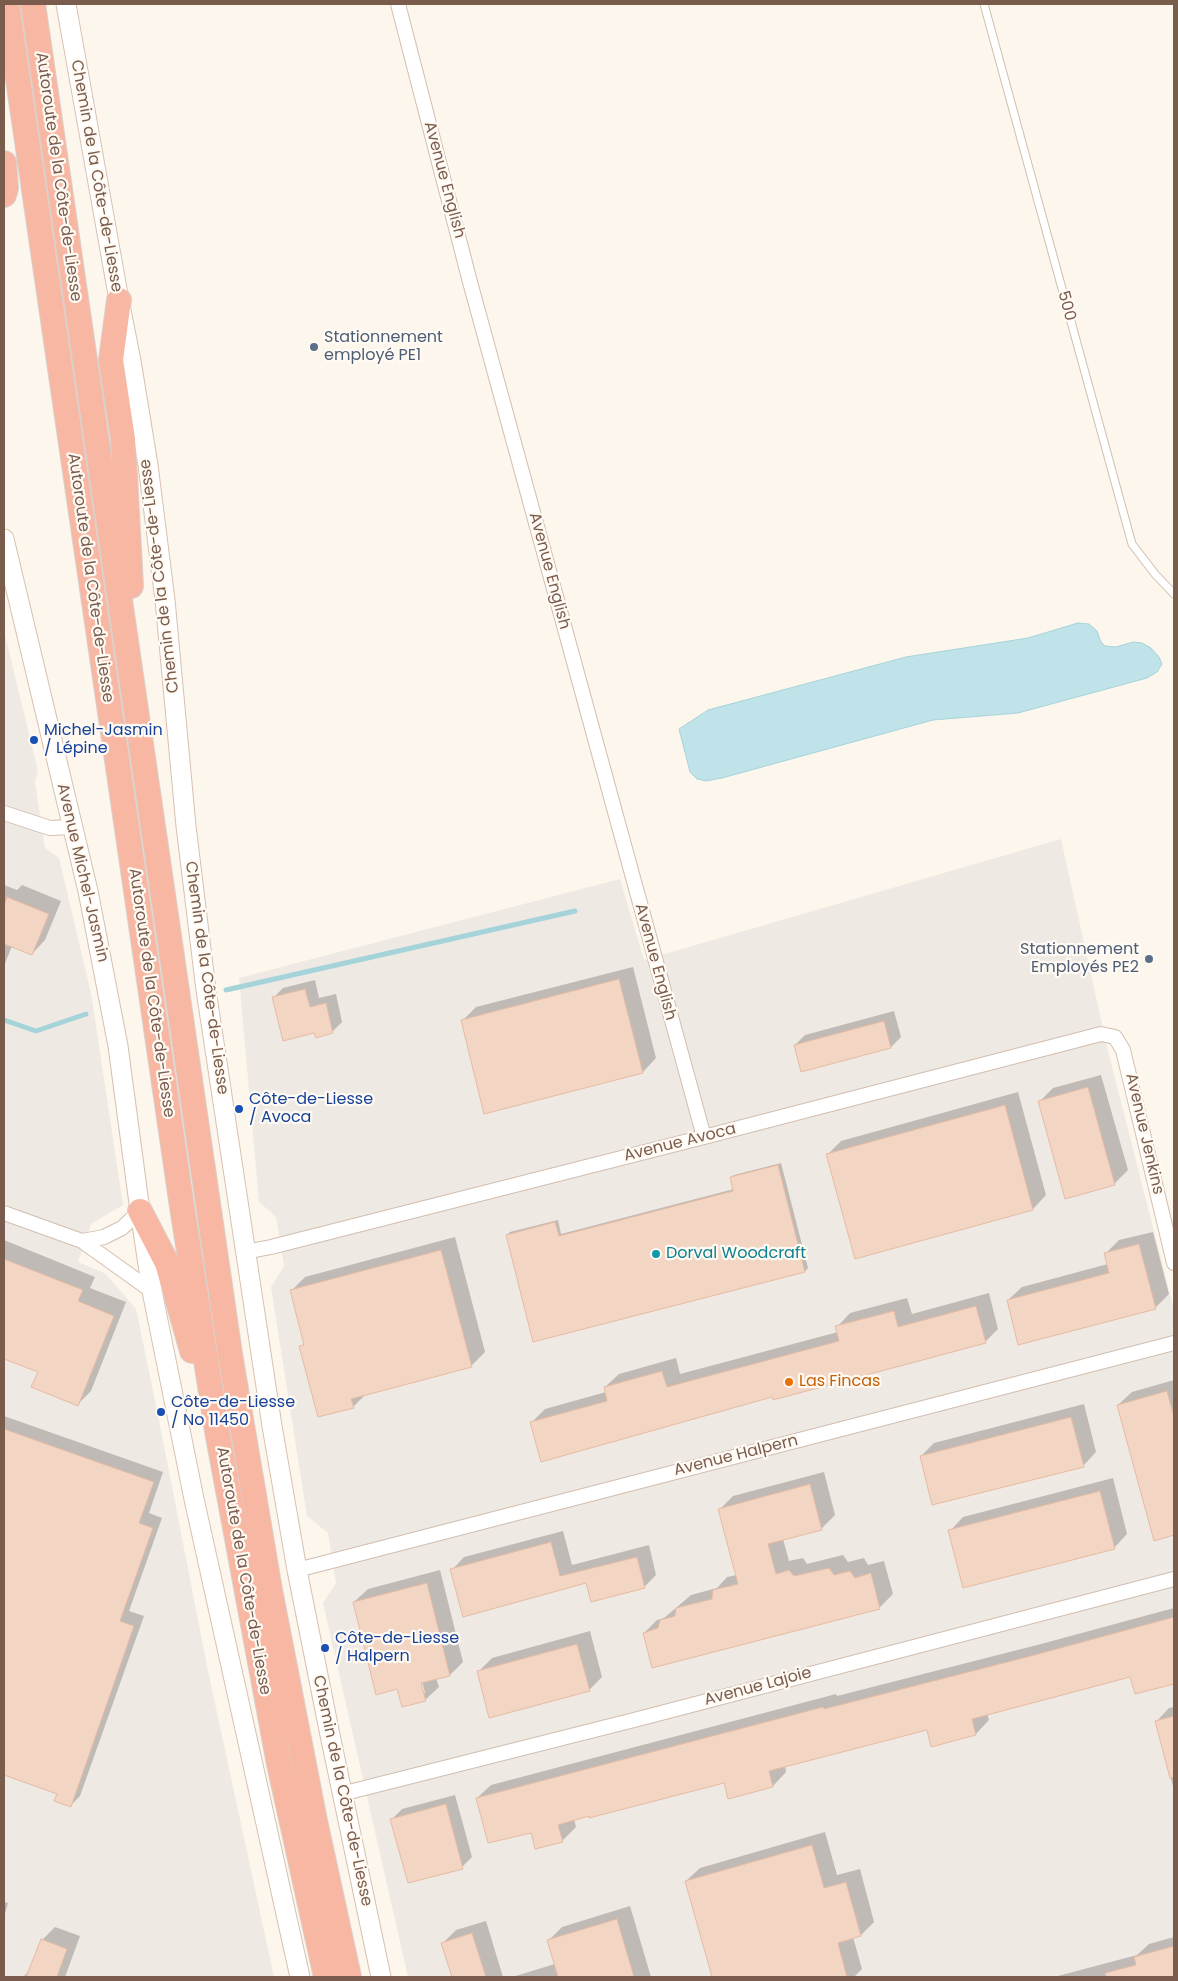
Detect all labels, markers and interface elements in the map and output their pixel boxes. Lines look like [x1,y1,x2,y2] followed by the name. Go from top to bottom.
[31,51,85,303] street label: Autoroute de la Côte-de-Liesse
[66,58,126,294] street label: Chemin de la Côte-de-Liesse
[419,120,469,240] street label: Avenue English
[1053,289,1079,323] street label: 500
[324,328,443,366] place label: Stationnement employé PE1
[308,341,320,353] marker: Stationnement employé PE1
[63,452,117,704] street label: Autoroute de la Côte-de-Liesse
[136,458,184,694] street label: Chemin de la Côte-de-Liesse
[524,511,574,631] street label: Avenue English
[44,721,163,759] place label: Michel-Jasmin / Lépine
[28,734,40,746] marker: Michel-Jasmin / Lépine
[52,782,112,964] street label: Avenue Michel-Jasmin
[180,860,232,1096] street label: Chemin de la Côte-de-Liesse
[124,867,178,1119] street label: Autoroute de la Côte-de-Liesse
[630,902,680,1022] street label: Avenue English
[1020,940,1139,978] place label: Stationnement Employés PE2
[1143,953,1155,965] marker: Stationnement Employés PE2
[1121,1072,1167,1196] street label: Avenue Jenkins
[249,1090,373,1128] place label: Côte-de-Liesse / Avoca
[233,1103,245,1115] marker: Côte-de-Liesse / Avoca
[622,1120,738,1166] street label: Avenue Avoca
[666,1244,806,1264] place label: Dorval Woodcraft
[650,1248,662,1260] marker: Dorval Woodcraft
[799,1372,880,1392] place label: Las Fincas
[783,1376,795,1388] marker: Las Fincas
[171,1393,295,1431] place label: Côte-de-Liesse / No 11450
[155,1406,167,1418] marker: Côte-de-Liesse / No 11450
[672,1431,800,1481] street label: Avenue Halpern
[212,1445,274,1697] street label: Autoroute de la Côte-de-Liesse
[335,1629,459,1667] place label: Côte-de-Liesse / Halpern
[319,1642,331,1654] marker: Côte-de-Liesse / Halpern
[702,1663,814,1711] street label: Avenue Lajoie
[308,1674,376,1908] street label: Chemin de la Côte-de-Liesse

